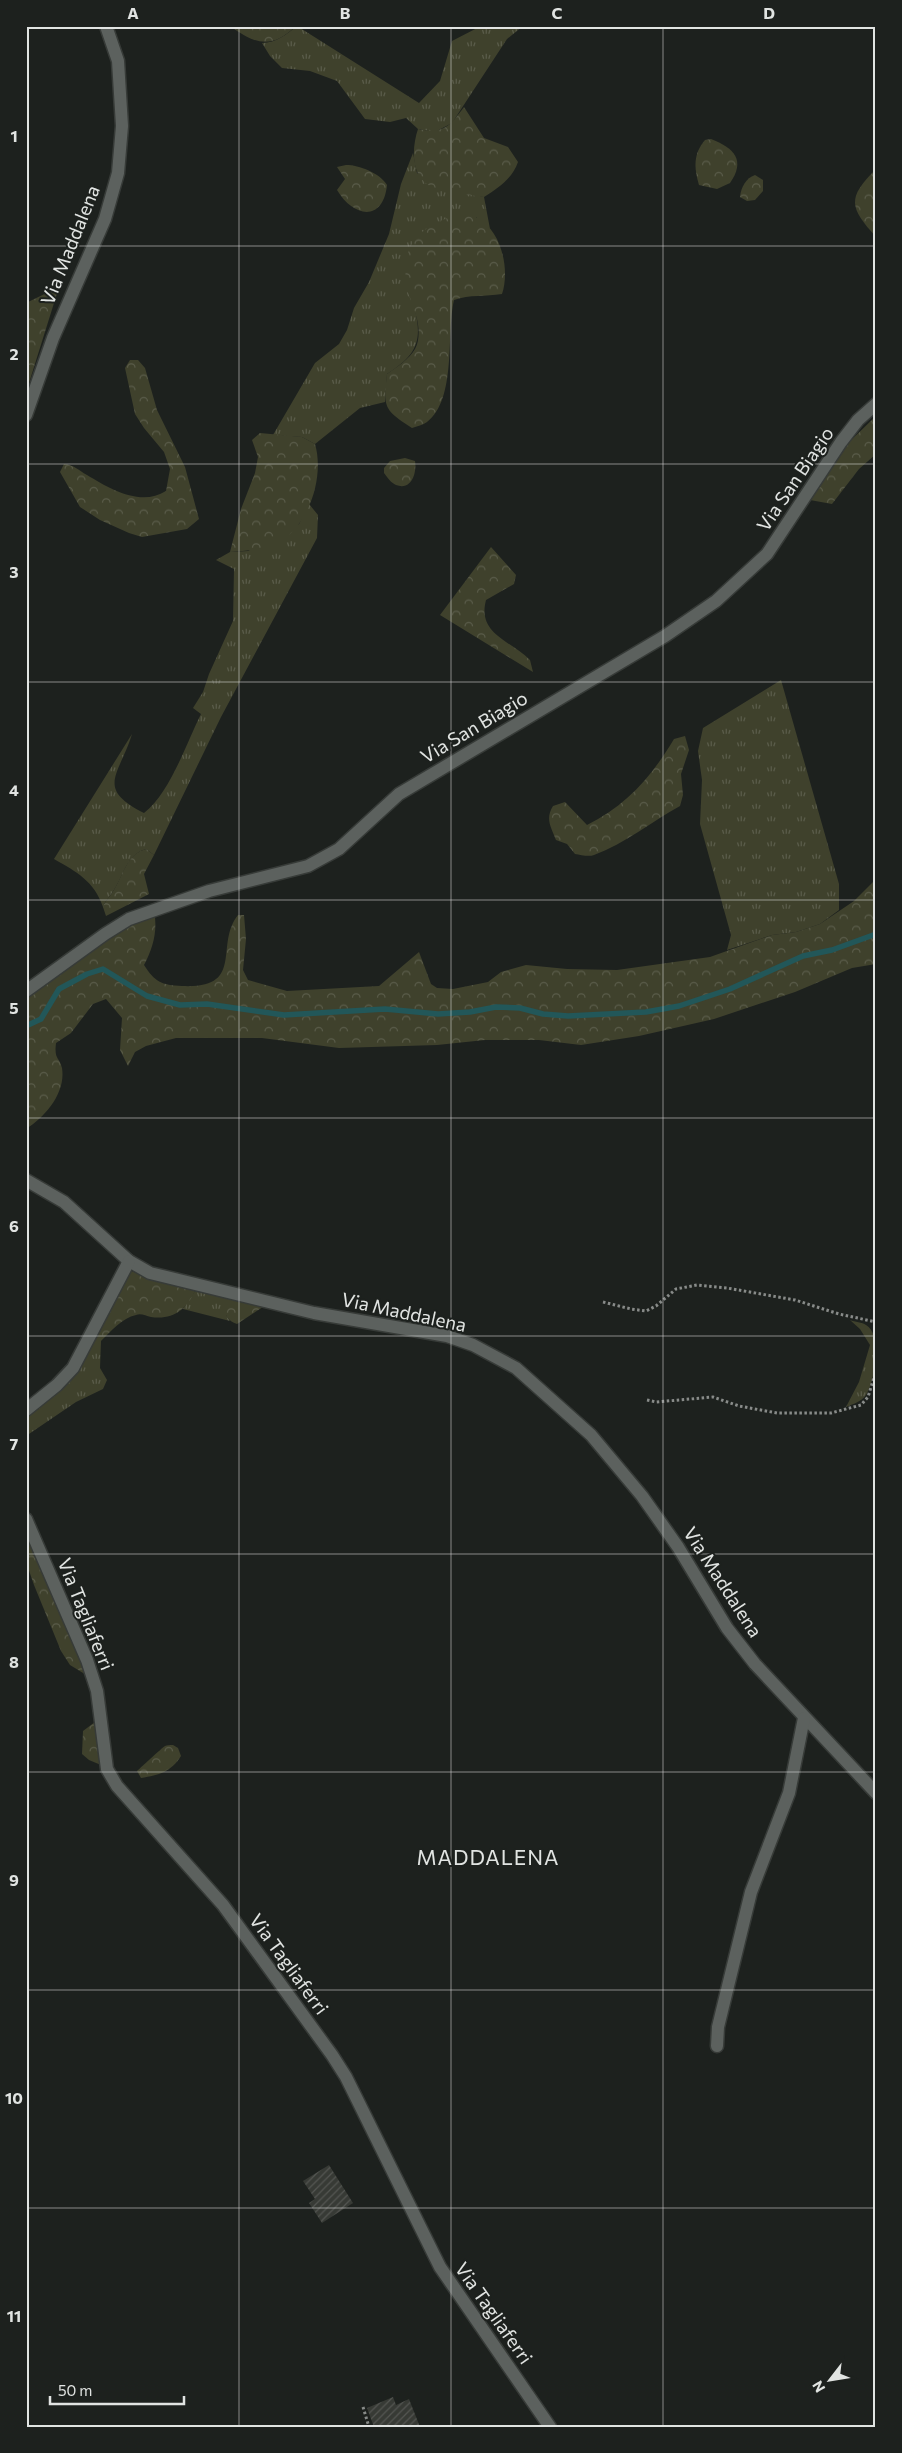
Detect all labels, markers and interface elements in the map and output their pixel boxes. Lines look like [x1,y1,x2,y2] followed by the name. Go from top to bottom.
[127,3,139,22] text: A
[340,3,351,22] text: B
[552,3,563,22] text: C
[763,3,775,22] text: D
[10,126,18,145] text: 1
[35,182,104,308] street label: Via Maddalena
[9,344,19,363] text: 2
[751,422,838,535] street label: Via San Biagio
[9,562,19,581] text: 3
[416,686,531,768] street label: Via San Biagio
[9,780,19,799] text: 4
[9,998,19,1017] text: 5
[9,1216,19,1235] text: 6
[340,1287,469,1336] street label: Via Maddalena
[10,1434,19,1453] text: 7
[679,1522,768,1641] street label: Via Maddalena
[54,1554,119,1673] street label: Via Tagliaferri
[9,1652,19,1671] text: 8
[416,1844,560,1869] district label: MADDALENA
[9,1870,19,1889] text: 9
[245,1909,334,2019] street label: Via Tagliaferri
[5,2088,23,2107] text: 10
[451,2257,538,2368] street label: Via Tagliaferri
[7,2306,21,2325] text: 11
[804,2356,854,2406] north arrow
[50,2373,184,2405] scale bar
[808,2378,828,2396] text: N
[58,2381,92,2399] text: 50 m

